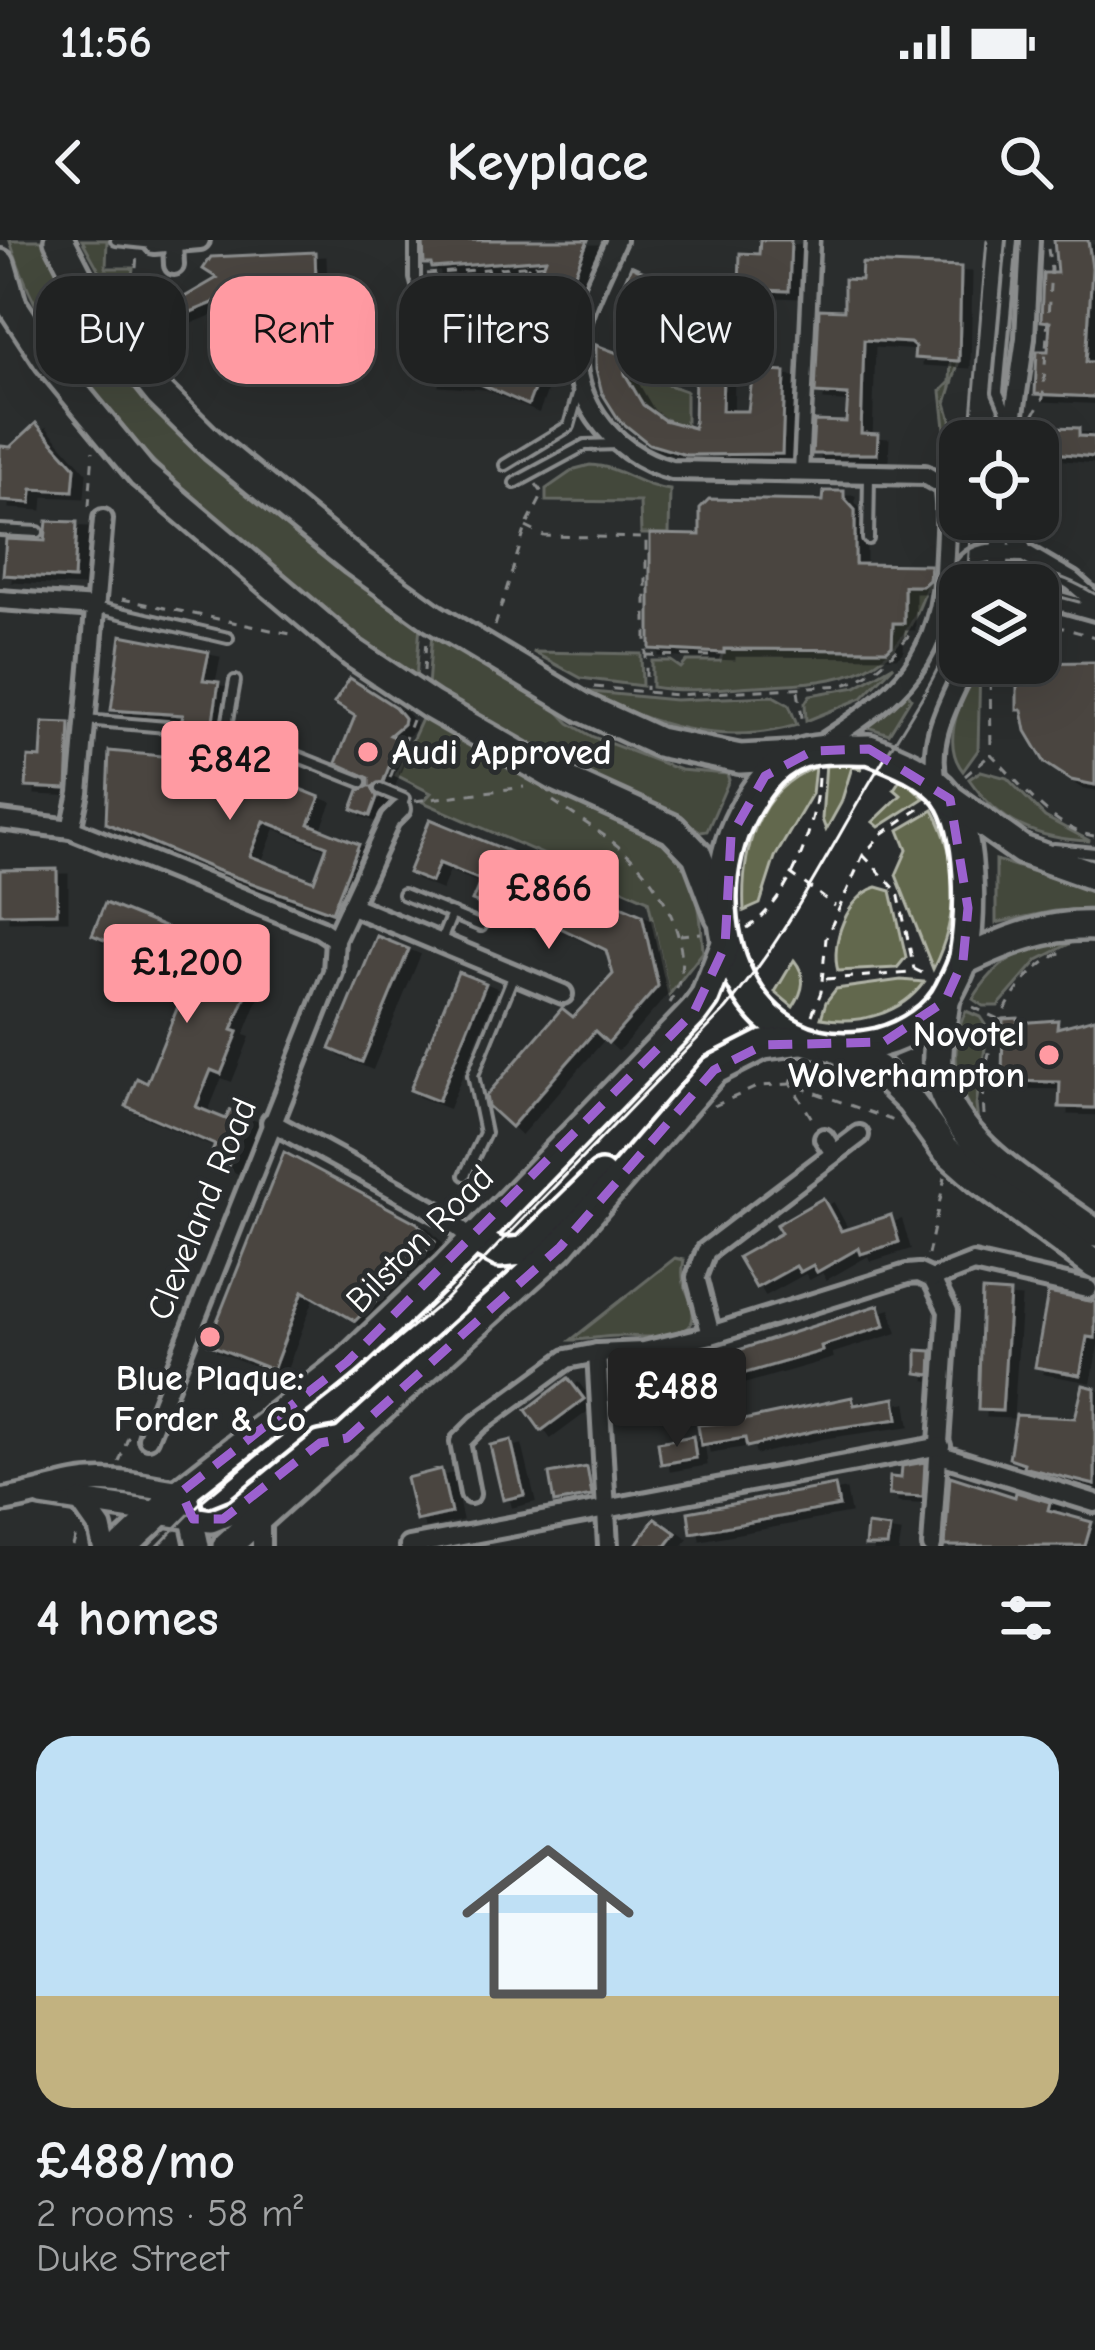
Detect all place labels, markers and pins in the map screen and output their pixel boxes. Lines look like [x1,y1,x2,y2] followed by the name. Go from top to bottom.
[159,721,301,823] pin: £842
[392,732,612,773] place label: Audi Approved
[355,739,381,765] marker: Audi Approved
[478,850,620,952] pin: £866
[89,924,285,1026] pin: £1,200
[788,1014,1025,1096] place label: Novotel Wolverhampton
[1036,1042,1062,1068] marker: Novotel Wolverhampton
[197,1324,223,1350] marker: Blue Plaque: Forder & Co
[606,1348,748,1450] pin: £488
[114,1358,306,1440] place label: Blue Plaque: Forder & Co

